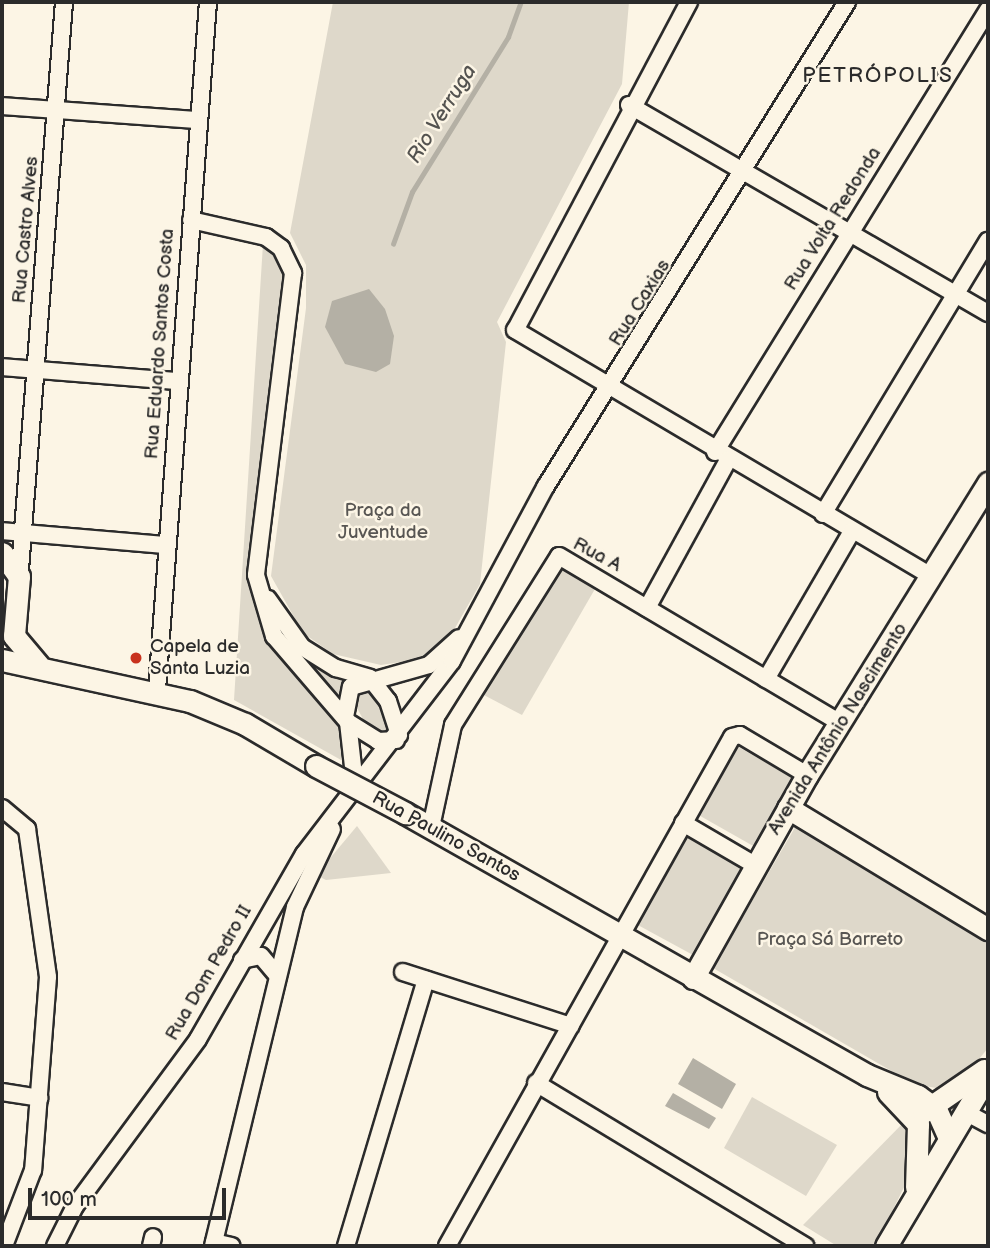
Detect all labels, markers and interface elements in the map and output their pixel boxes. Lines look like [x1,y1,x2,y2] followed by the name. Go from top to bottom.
[402,60,482,168] water label: Rio Verruga
[804,63,952,89] district label: PETRÓPOLIS
[780,143,886,295] street label: Rua Volta Redonda
[8,156,44,304] street label: Rua Castro Alves
[141,228,179,460] street label: Rua Eduardo Santos Costa
[604,256,676,350] street label: Rua Caxias
[338,500,428,544] park label: Praça da Juventude
[569,533,625,577] street label: Rua A
[763,619,913,839] street label: Avenida Antônio Nascimento
[150,636,250,680] place label: Capela de Santa Luzia
[128,650,144,666] marker: Capela de Santa Luzia
[368,787,524,887] street label: Rua Paulino Santos
[161,901,257,1045] street label: Rua Dom Pedro II
[757,929,903,951] park label: Praça Sá Barreto
[32,1174,229,1218] scale bar
[41,1187,97,1212] text: 100 m

